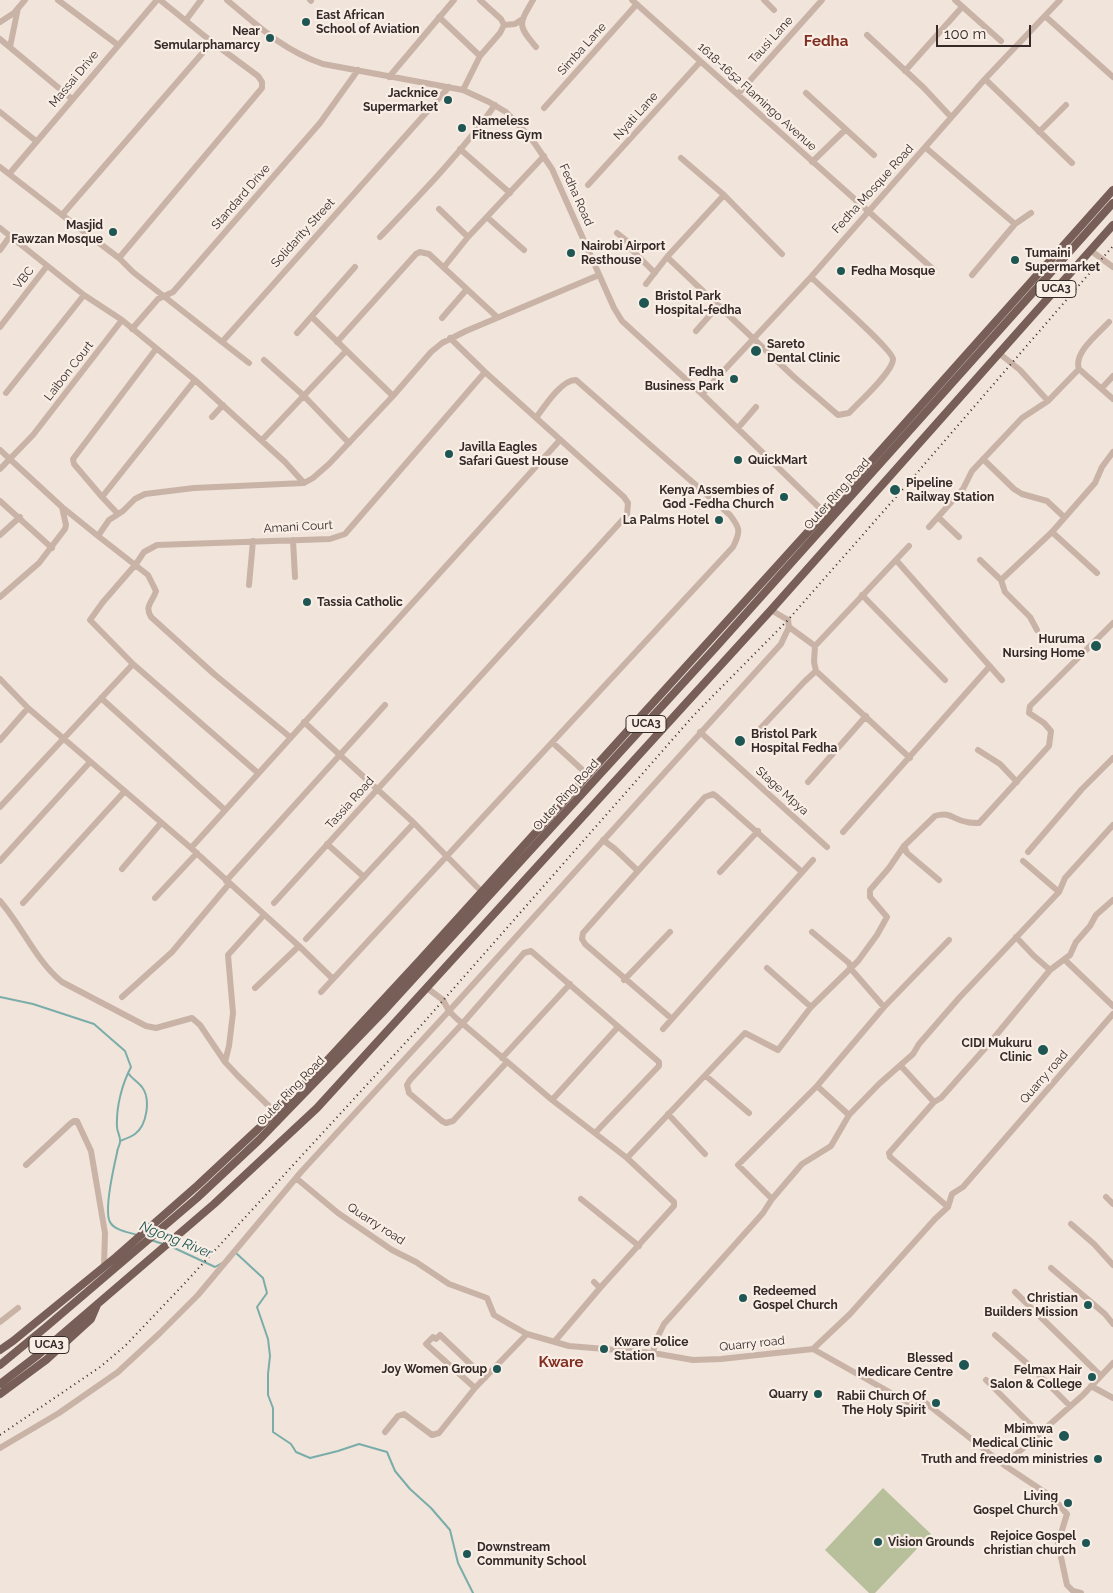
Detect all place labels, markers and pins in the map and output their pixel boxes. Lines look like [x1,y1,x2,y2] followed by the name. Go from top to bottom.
[316,8,419,36] place label: East African School of Aviation
[300,16,312,28] marker: East African School of Aviation
[154,24,260,52] place label: Near Semularphamarcy
[264,32,276,44] marker: Near Semularphamarcy
[363,86,438,114] place label: Jacknice Supermarket
[442,94,454,106] marker: Jacknice Supermarket
[472,114,542,142] place label: Nameless Fitness Gym
[456,122,468,134] marker: Nameless Fitness Gym
[11,218,103,246] place label: Masjid Fawzan Mosque
[107,226,119,238] marker: Masjid Fawzan Mosque
[581,239,665,267] place label: Nairobi Airport Resthouse
[1025,246,1100,274] place label: Tumaini Supermarket
[565,247,577,259] marker: Nairobi Airport Resthouse
[1009,254,1021,266] marker: Tumaini Supermarket
[851,264,935,278] place label: Fedha Mosque
[835,265,847,277] marker: Fedha Mosque
[655,289,741,317] place label: Bristol Park Hospital-fedha
[637,296,651,310] marker: Bristol Park Hospital-fedha
[767,337,840,365] place label: Sareto Dental Clinic
[749,344,763,358] marker: Sareto Dental Clinic
[645,365,724,393] place label: Fedha Business Park
[728,373,740,385] marker: Fedha Business Park
[459,440,568,468] place label: Javilla Eagles Safari Guest House
[443,448,455,460] marker: Javilla Eagles Safari Guest House
[748,453,807,467] place label: QuickMart
[732,454,744,466] marker: QuickMart
[906,476,994,504] place label: Pipeline Railway Station
[659,483,774,511] place label: Kenya Assembies of God -Fedha Church
[888,483,902,497] marker: Pipeline Railway Station
[778,491,790,503] marker: Kenya Assembies of God -Fedha Church
[623,513,709,527] place label: La Palms Hotel
[713,514,725,526] marker: La Palms Hotel
[317,595,403,609] place label: Tassia Catholic
[301,596,313,608] marker: Tassia Catholic
[1003,632,1085,660] place label: Huruma Nursing Home
[1089,639,1103,653] marker: Huruma Nursing Home
[751,727,837,755] place label: Bristol Park Hospital Fedha
[733,734,747,748] marker: Bristol Park Hospital Fedha
[961,1036,1032,1064] place label: CIDI Mukuru Clinic
[1036,1043,1050,1057] marker: CIDI Mukuru Clinic
[753,1284,838,1312] place label: Redeemed Gospel Church
[984,1291,1078,1319] place label: Christian Builders Mission
[737,1292,749,1304] marker: Redeemed Gospel Church
[1082,1299,1094,1311] marker: Christian Builders Mission
[614,1335,688,1363] place label: Kware Police Station
[598,1343,610,1355] marker: Kware Police Station
[857,1351,953,1379] place label: Blessed Medicare Centre
[957,1358,971,1372] marker: Blessed Medicare Centre
[382,1362,487,1376] place label: Joy Women Group
[491,1363,503,1375] marker: Joy Women Group
[990,1363,1082,1391] place label: Felmax Hair Salon & College
[1086,1371,1098,1383] marker: Felmax Hair Salon & College
[769,1387,808,1401] place label: Quarry
[812,1388,824,1400] marker: Quarry
[837,1389,926,1417] place label: Rabii Church Of The Holy Spirit
[930,1397,942,1409] marker: Rabii Church Of The Holy Spirit
[972,1422,1053,1450] place label: Mbimwa Medical Clinic
[1057,1429,1071,1443] marker: Mbimwa Medical Clinic
[921,1452,1088,1466] place label: Truth and freedom ministries
[1092,1453,1104,1465] marker: Truth and freedom ministries
[973,1489,1058,1517] place label: Living Gospel Church
[1062,1497,1074,1509] marker: Living Gospel Church
[984,1529,1076,1557] place label: Rejoice Gospel christian church
[888,1535,974,1549] place label: Vision Grounds
[872,1536,884,1548] marker: Vision Grounds
[1080,1537,1092,1549] marker: Rejoice Gospel christian church
[477,1540,586,1568] place label: Downstream Community School
[461,1548,473,1560] marker: Downstream Community School

